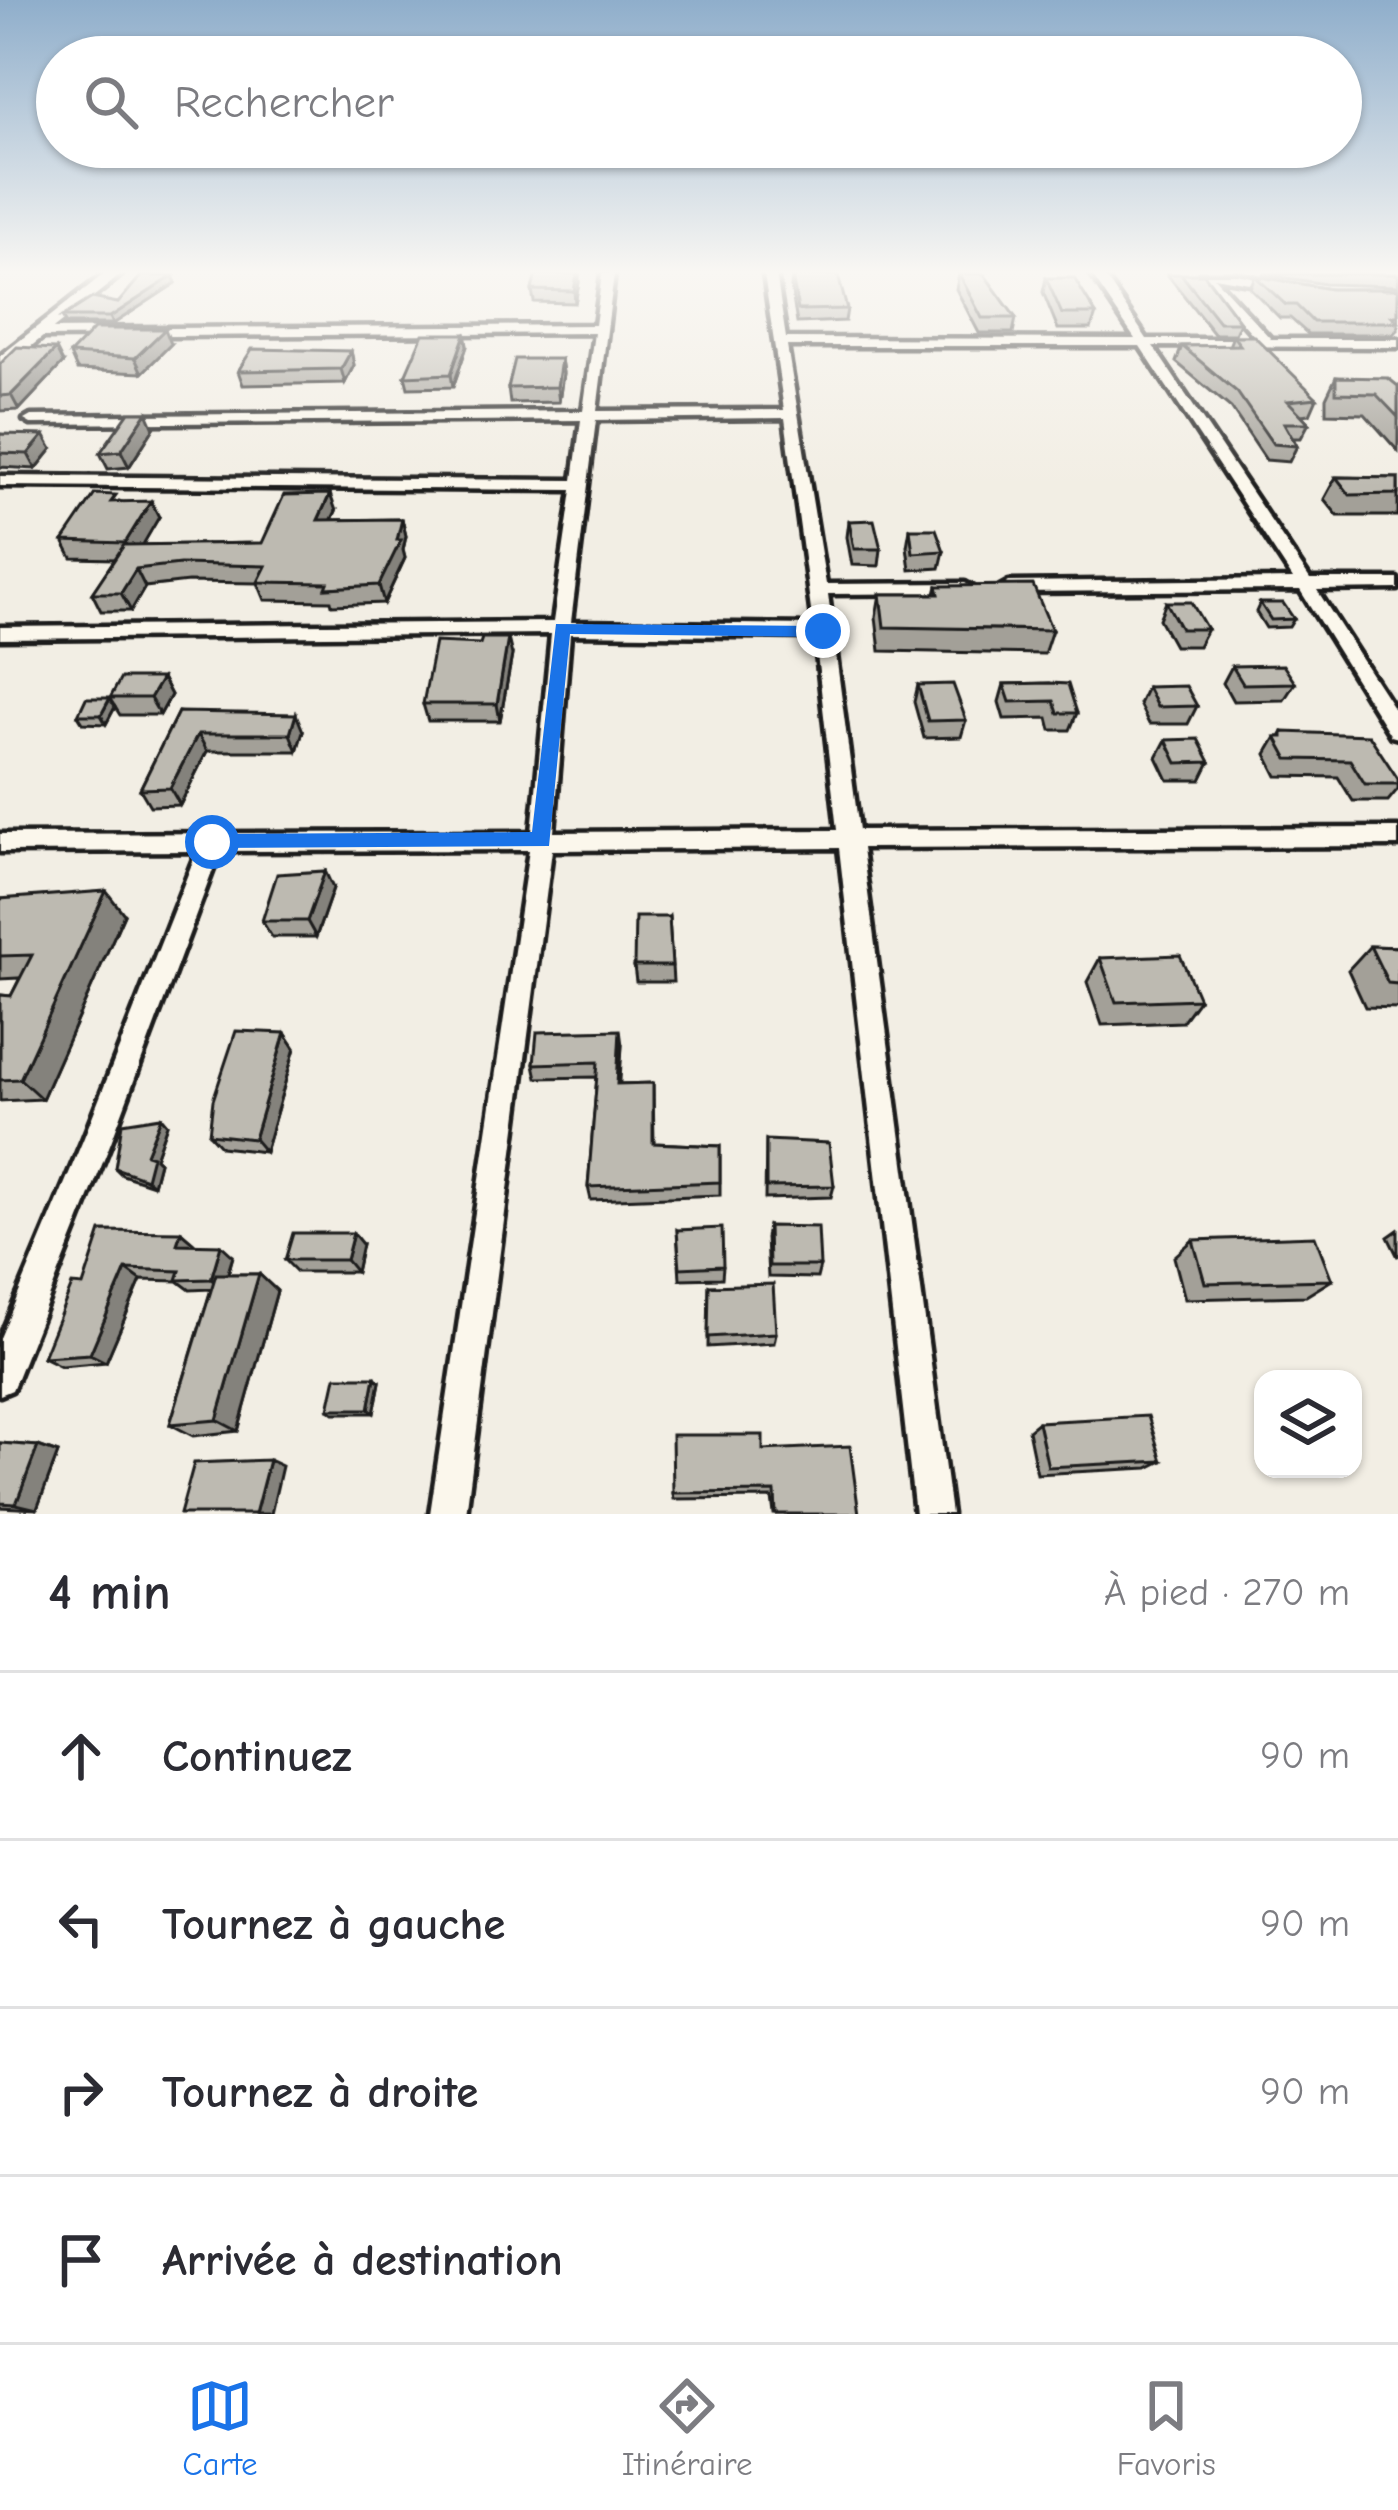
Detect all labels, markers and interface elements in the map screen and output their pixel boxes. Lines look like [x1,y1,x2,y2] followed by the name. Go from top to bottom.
[36,36,1362,168] search box
[78,69,144,135] icon: search
[174,76,394,128] text: Rechercher
[796,604,850,658] route end
[185,815,239,869] route start
[1254,1370,1362,1478] map controls
[1254,1370,1362,1478] button: layers
[48,1563,171,1622] text: 4 min
[1104,1570,1350,1615] text: À pied · 270 m
[48,1723,114,1789] icon: ahead
[162,1730,352,1782] text: Continuez
[1260,1733,1350,1778] text: 90 m
[48,1891,114,1957] icon: left
[162,1898,505,1950] text: Tournez à gauche
[1260,1901,1350,1946] text: 90 m
[48,2059,114,2125] icon: right
[162,2066,478,2118] text: Tournez à droite
[1260,2069,1350,2114] text: 90 m
[48,2227,114,2293] icon: arrive
[162,2234,563,2286] text: Arrivée à destination
[182,2373,258,2483] tab: Carte
[622,2373,752,2483] tab: Itinéraire
[1117,2373,1216,2483] tab: Favoris

